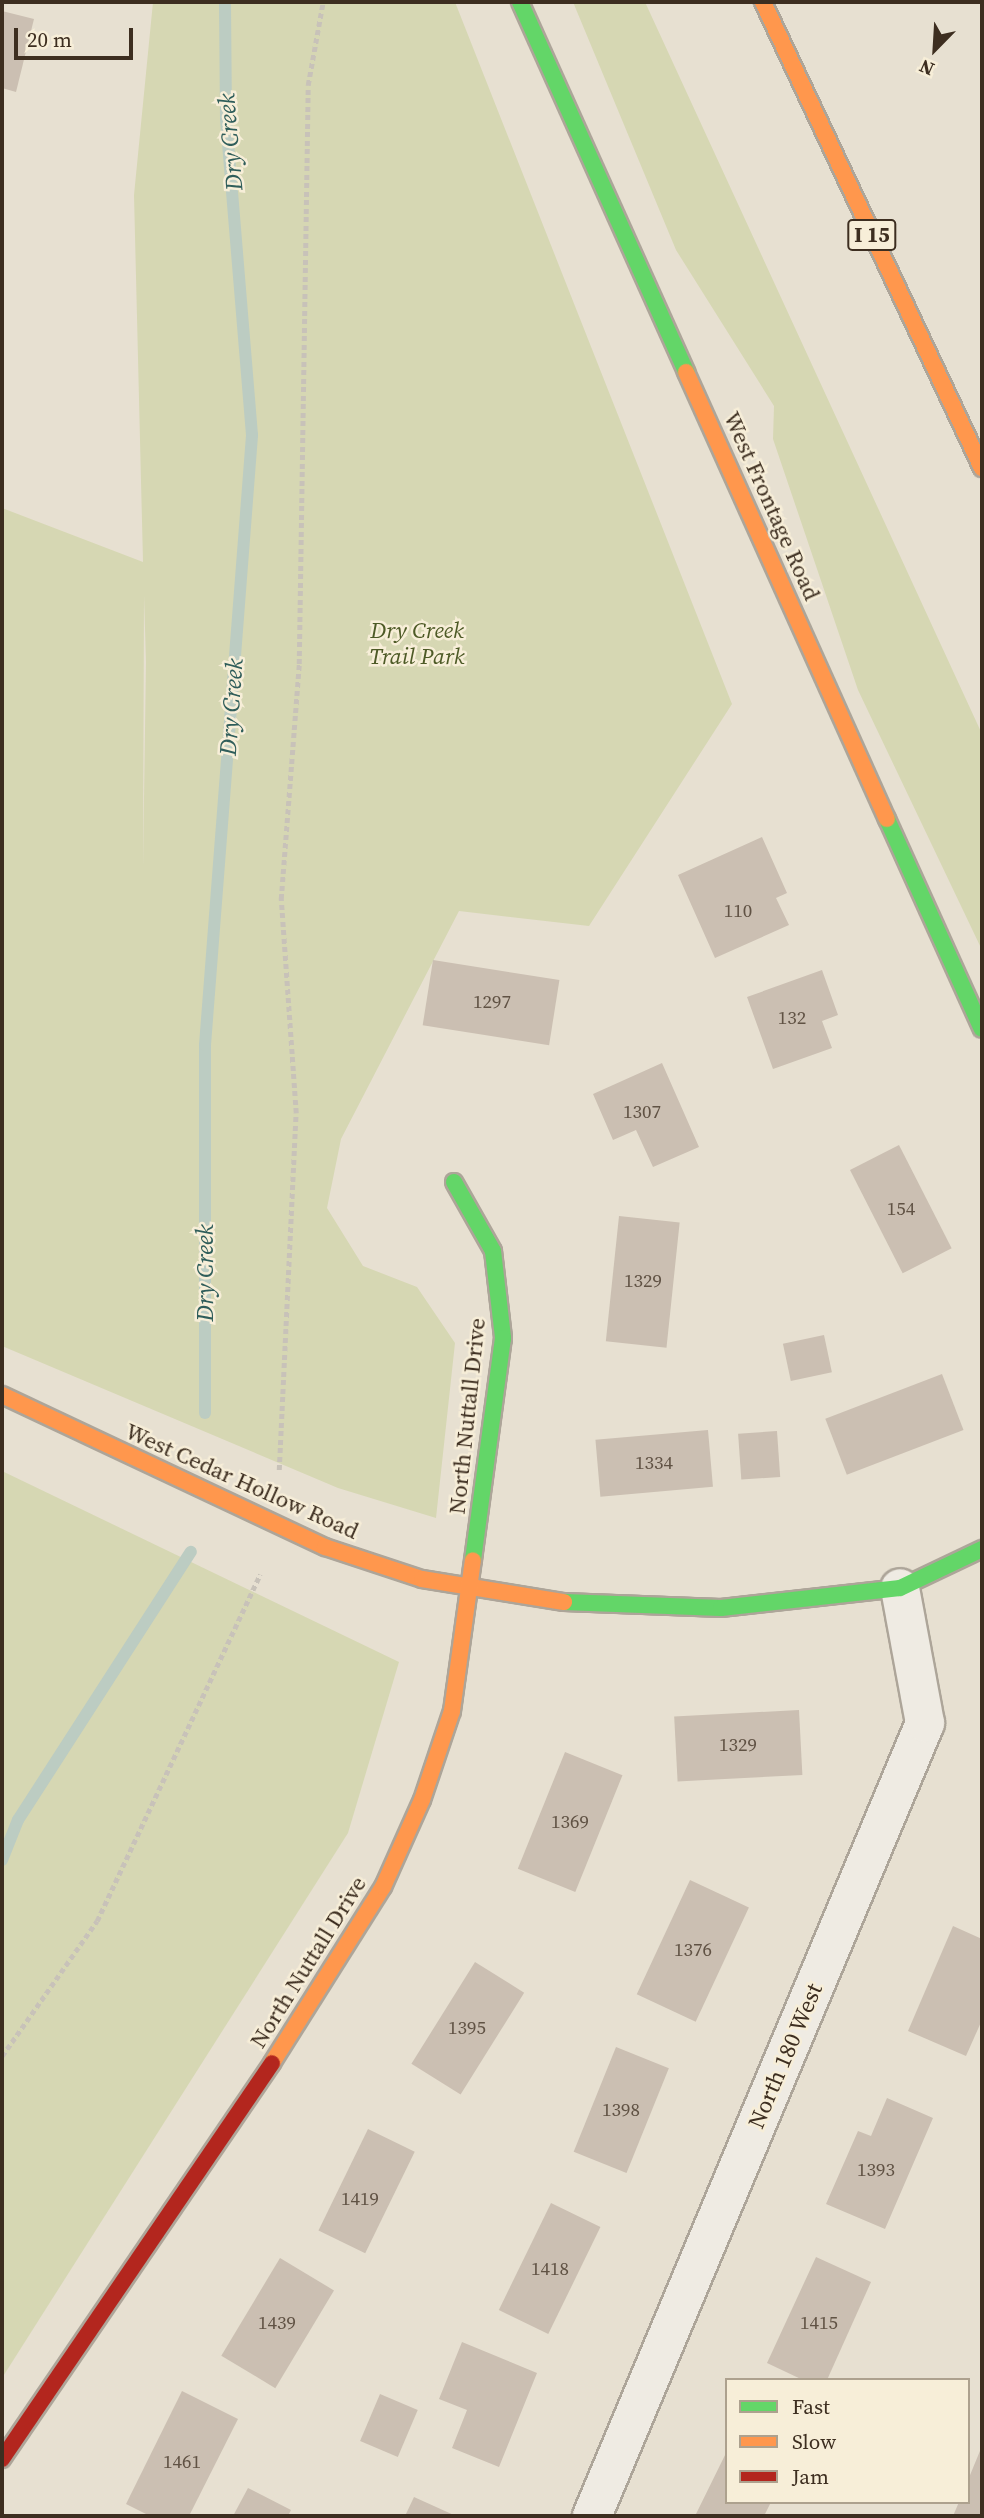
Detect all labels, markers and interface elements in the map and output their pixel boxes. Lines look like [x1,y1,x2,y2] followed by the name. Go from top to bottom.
[18,14,136,58] scale bar
[900,14,970,84] north arrow
[27,25,72,54] text: 20 m
[915,53,938,83] text: N
[211,92,249,192] water label: Dry Creek
[846,218,898,252] road number: I 15
[718,407,826,605] street label: West Frontage Road
[369,616,465,670] park label: Dry Creek Trail Park
[213,657,249,757] water label: Dry Creek
[724,900,752,922] house number: 110
[473,991,511,1013] house number: 1297
[778,1007,806,1029] house number: 132
[623,1101,661,1123] house number: 1307
[887,1198,915,1220] house number: 154
[191,1224,219,1322] water label: Dry Creek
[624,1270,662,1292] house number: 1329
[443,1316,491,1516] street label: North Nuttall Drive
[121,1417,363,1545] street label: West Cedar Hollow Road
[635,1452,673,1474] house number: 1334
[719,1734,757,1756] house number: 1329
[551,1811,589,1833] house number: 1369
[244,1871,372,2053] street label: North Nuttall Drive
[674,1939,712,1961] house number: 1376
[742,1979,828,2133] street label: North 180 West
[448,2017,486,2039] house number: 1395
[602,2099,640,2121] house number: 1398
[857,2159,895,2181] house number: 1393
[341,2188,379,2210] house number: 1419
[531,2258,569,2280] house number: 1418
[258,2312,296,2334] house number: 1439
[800,2312,838,2334] house number: 1415
[725,2378,970,2504] legend
[792,2392,830,2421] text: Fast
[792,2427,836,2456] text: Slow
[163,2451,201,2473] house number: 1461
[792,2462,829,2491] text: Jam

